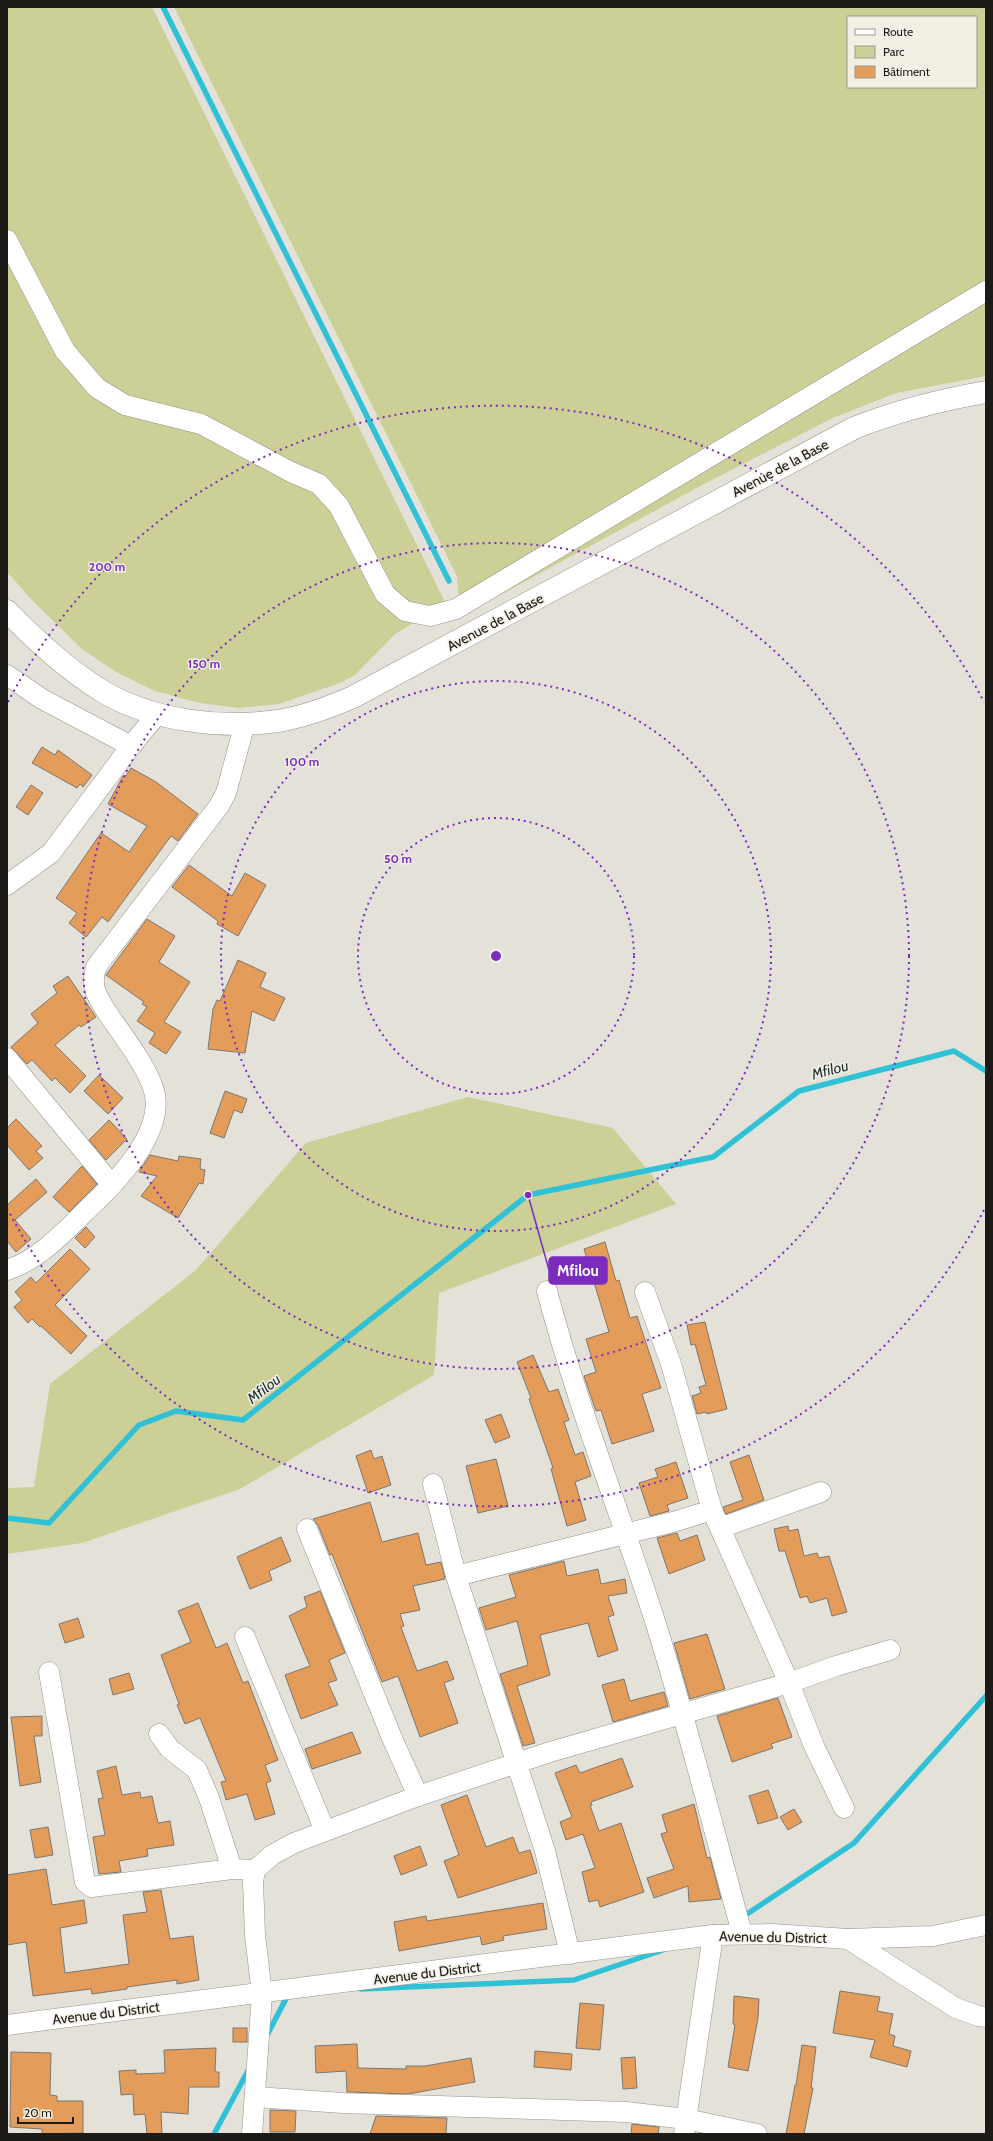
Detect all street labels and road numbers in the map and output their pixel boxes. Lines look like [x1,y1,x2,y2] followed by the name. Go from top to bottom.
[729,435,831,501] street label: Avenue de la Base
[444,589,546,655] street label: Avenue de la Base
[719,1927,827,1947] street label: Avenue du District
[372,1957,482,1989] street label: Avenue du District
[51,1997,161,2029] street label: Avenue du District

